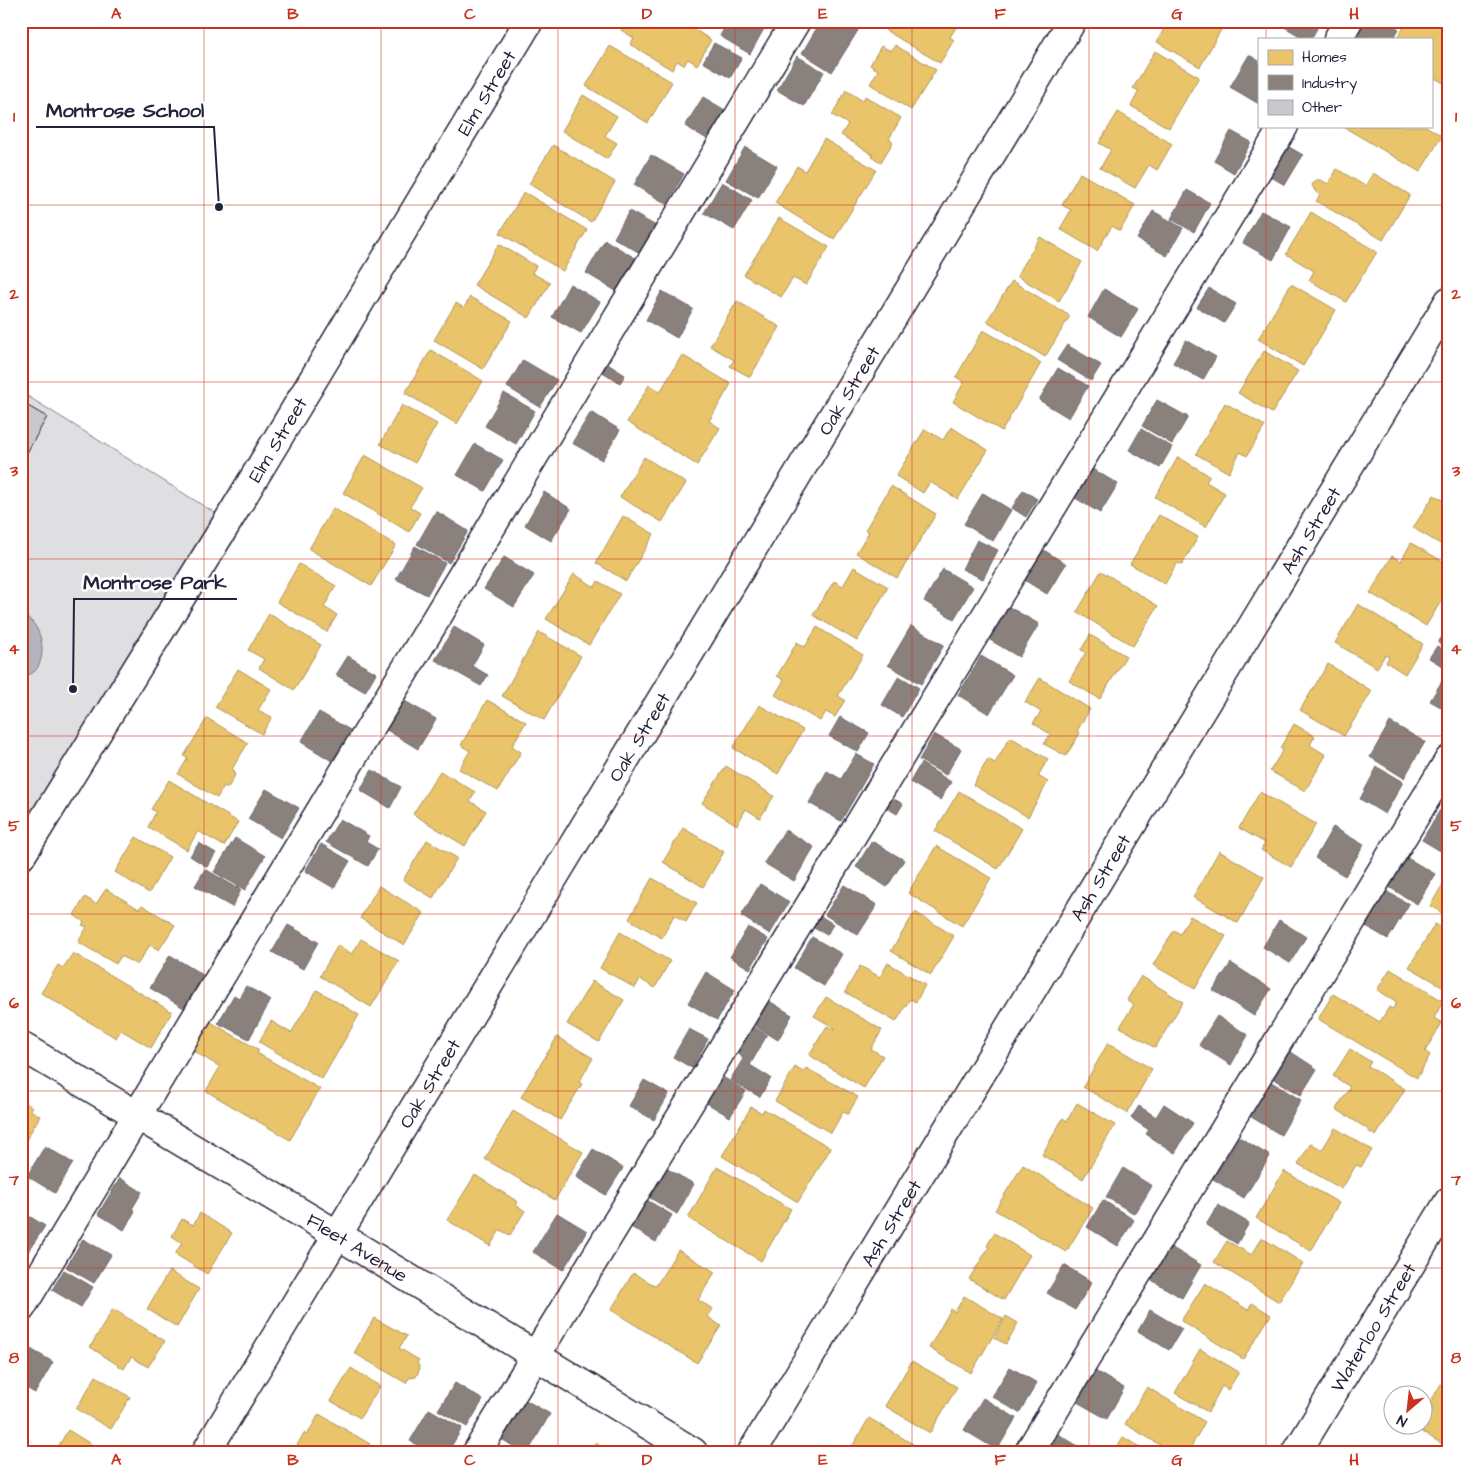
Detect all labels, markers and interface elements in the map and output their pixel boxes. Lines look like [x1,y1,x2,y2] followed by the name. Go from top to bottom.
[111,3,122,25] text: A
[287,3,299,25] text: B
[464,3,476,25] text: C
[642,3,653,25] text: D
[818,3,828,25] text: E
[994,3,1006,25] text: F
[1171,3,1183,25] text: G
[1349,3,1359,25] text: H
[1258,38,1432,128] legend
[451,45,524,141] street label: Elm Street
[1302,47,1347,68] text: Homes
[1302,73,1357,95] text: Industry
[36,92,214,127] callout: Montrose School
[46,97,204,125] text: Montrose School
[1302,97,1342,118] text: Other
[13,106,16,128] text: 1
[1455,106,1458,128] text: 1
[8,283,19,305] text: 2
[1450,283,1461,305] text: 2
[812,341,887,441] street label: Oak Street
[242,392,315,488] street label: Elm Street
[9,460,19,482] text: 3
[1451,460,1461,482] text: 3
[1275,482,1349,579] street label: Ash Street
[74,564,237,599] callout: Montrose Park
[83,569,227,597] text: Montrose Park
[9,638,20,660] text: 4
[1451,638,1462,660] text: 4
[603,687,678,787] street label: Oak Street
[8,815,20,837] text: 5
[1450,815,1462,837] text: 5
[1065,829,1138,927] street label: Ash Street
[9,992,19,1014] text: 6
[1451,992,1461,1014] text: 6
[393,1034,468,1134] street label: Oak Street
[8,1169,19,1191] text: 7
[1450,1169,1461,1191] text: 7
[855,1175,929,1272] street label: Ash Street
[301,1207,412,1289] street label: Fleet Avenue
[1324,1258,1424,1398] street label: Waterloo Street
[9,1347,20,1369] text: 8
[1451,1347,1462,1369] text: 8
[1382,1386,1432,1436] north arrow
[1394,1410,1411,1431] text: N
[111,1449,122,1471] text: A
[287,1449,299,1471] text: B
[464,1449,476,1471] text: C
[642,1449,653,1471] text: D
[818,1449,828,1471] text: E
[994,1449,1006,1471] text: F
[1171,1449,1183,1471] text: G
[1349,1449,1359,1471] text: H

